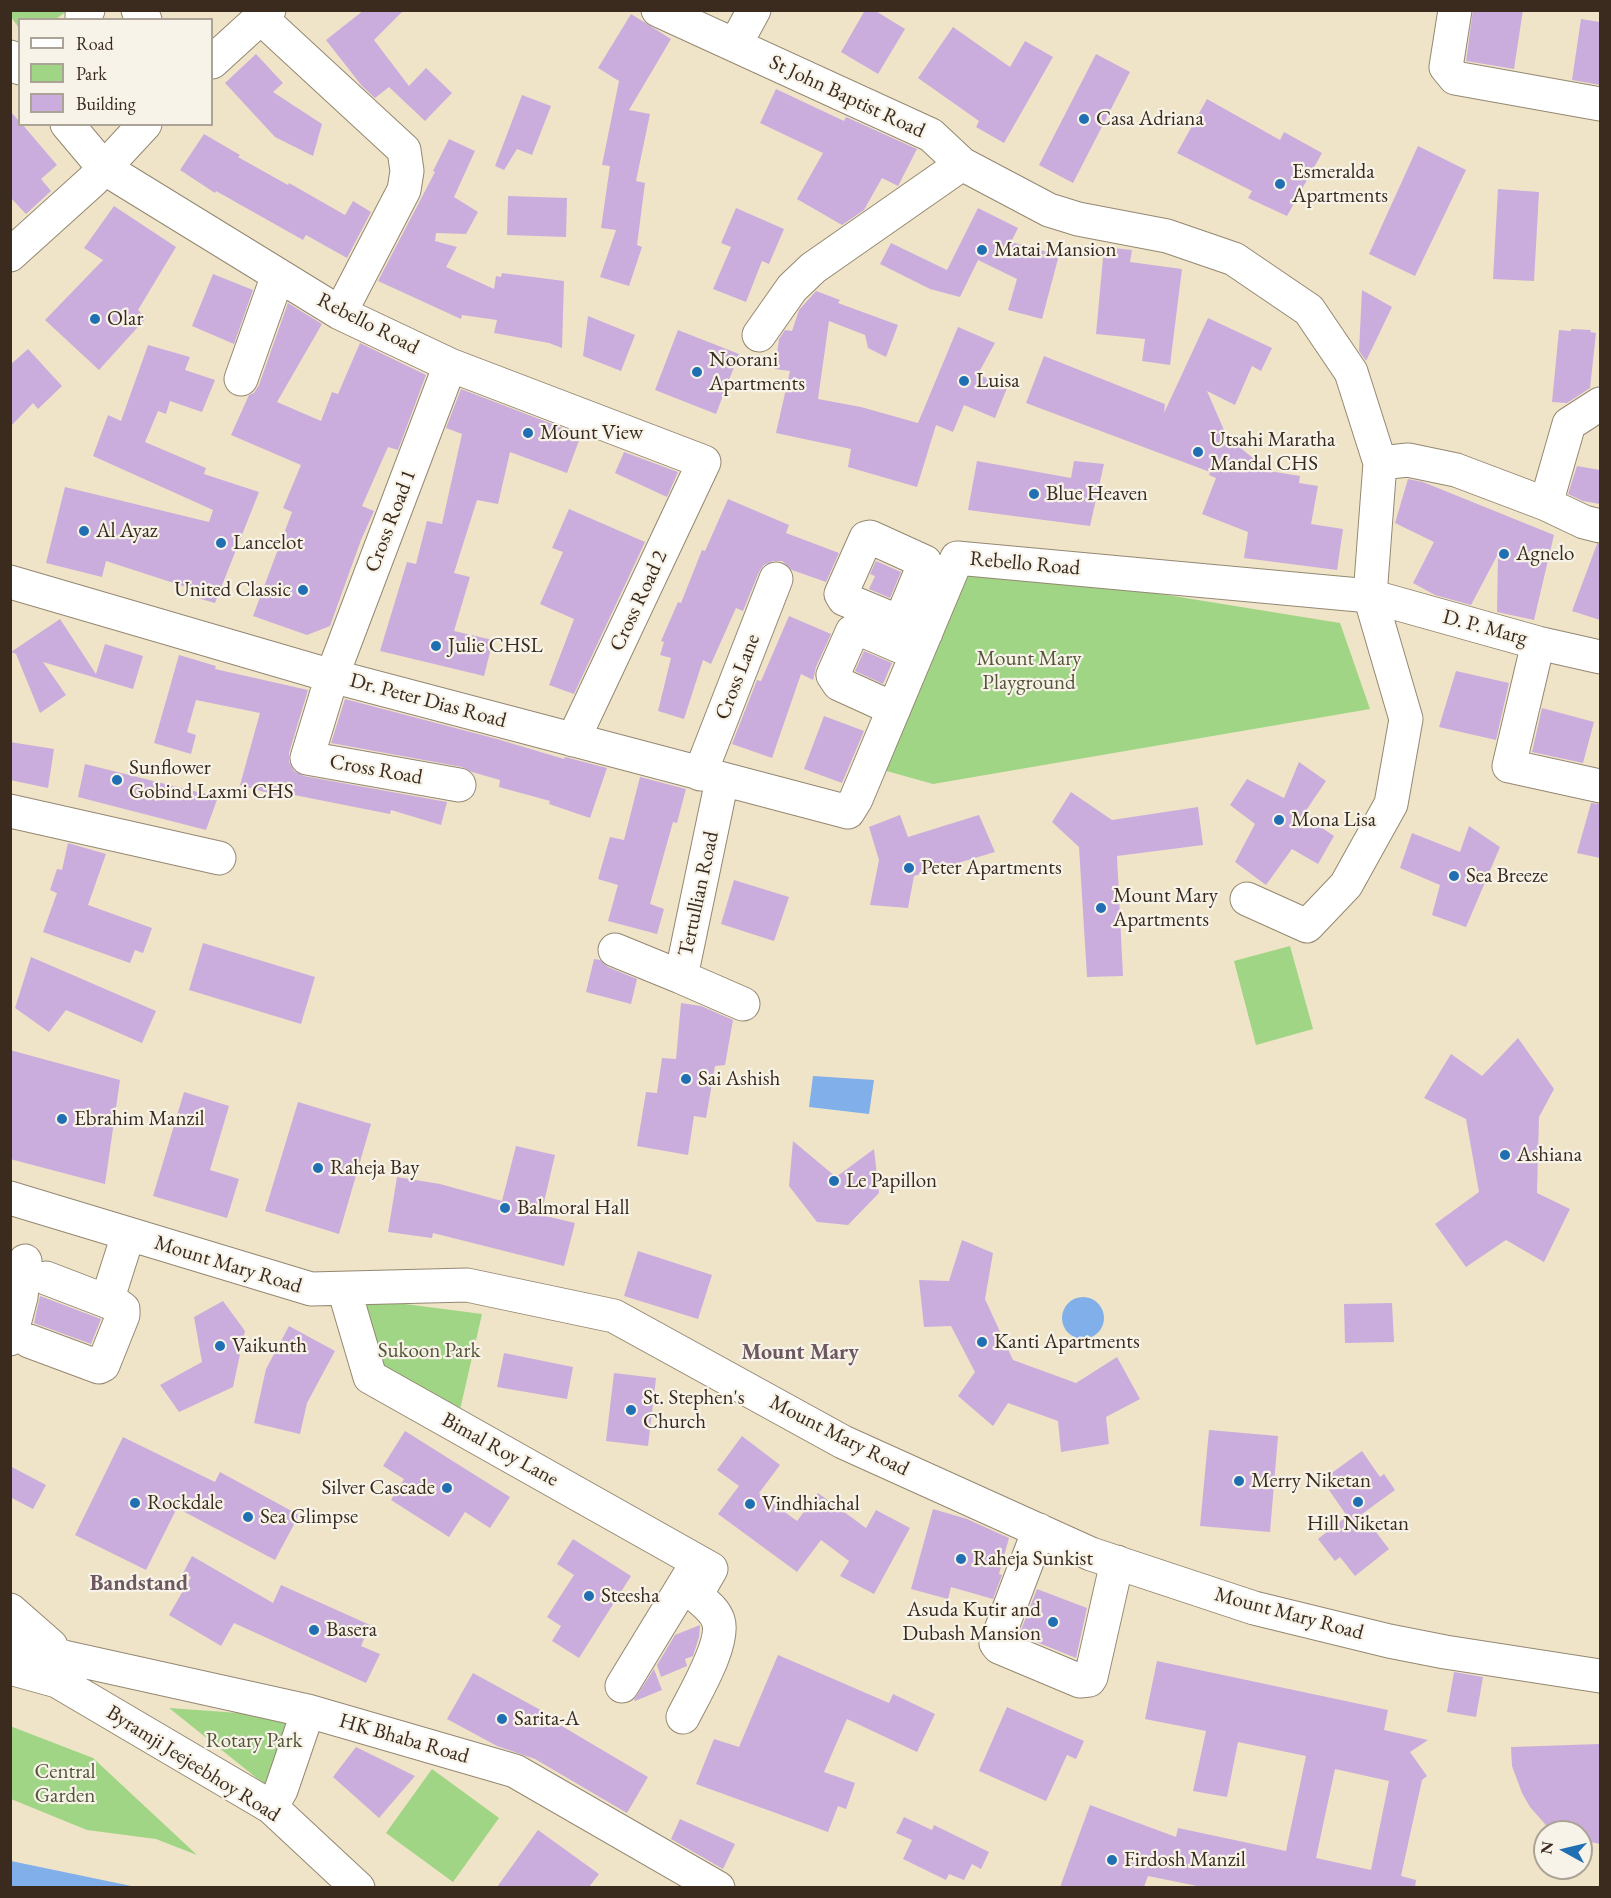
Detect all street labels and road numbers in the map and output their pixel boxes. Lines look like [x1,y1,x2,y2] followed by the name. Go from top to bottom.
[765,50,929,144] street label: St John Baptist Road
[313,288,423,360] street label: Rebello Road
[360,466,422,576] street label: Cross Road 1
[605,547,673,655] street label: Cross Road 2
[969,547,1081,581] street label: Rebello Road
[1440,605,1530,651] street label: D. P. Marg
[710,630,766,724] street label: Cross Lane
[347,668,509,734] street label: Dr. Peter Dias Road
[328,749,424,791] street label: Cross Road
[673,829,725,959] street label: Tertullian Road
[151,1231,305,1299] street label: Mount Mary Road
[765,1390,913,1482] street label: Mount Mary Road
[437,1408,563,1492] street label: Bimal Roy Lane
[1212,1582,1366,1646] street label: Mount Mary Road
[101,1700,285,1828] street label: Byramji Jeejeebhoy Road
[336,1708,472,1770] street label: HK Bhaba Road

